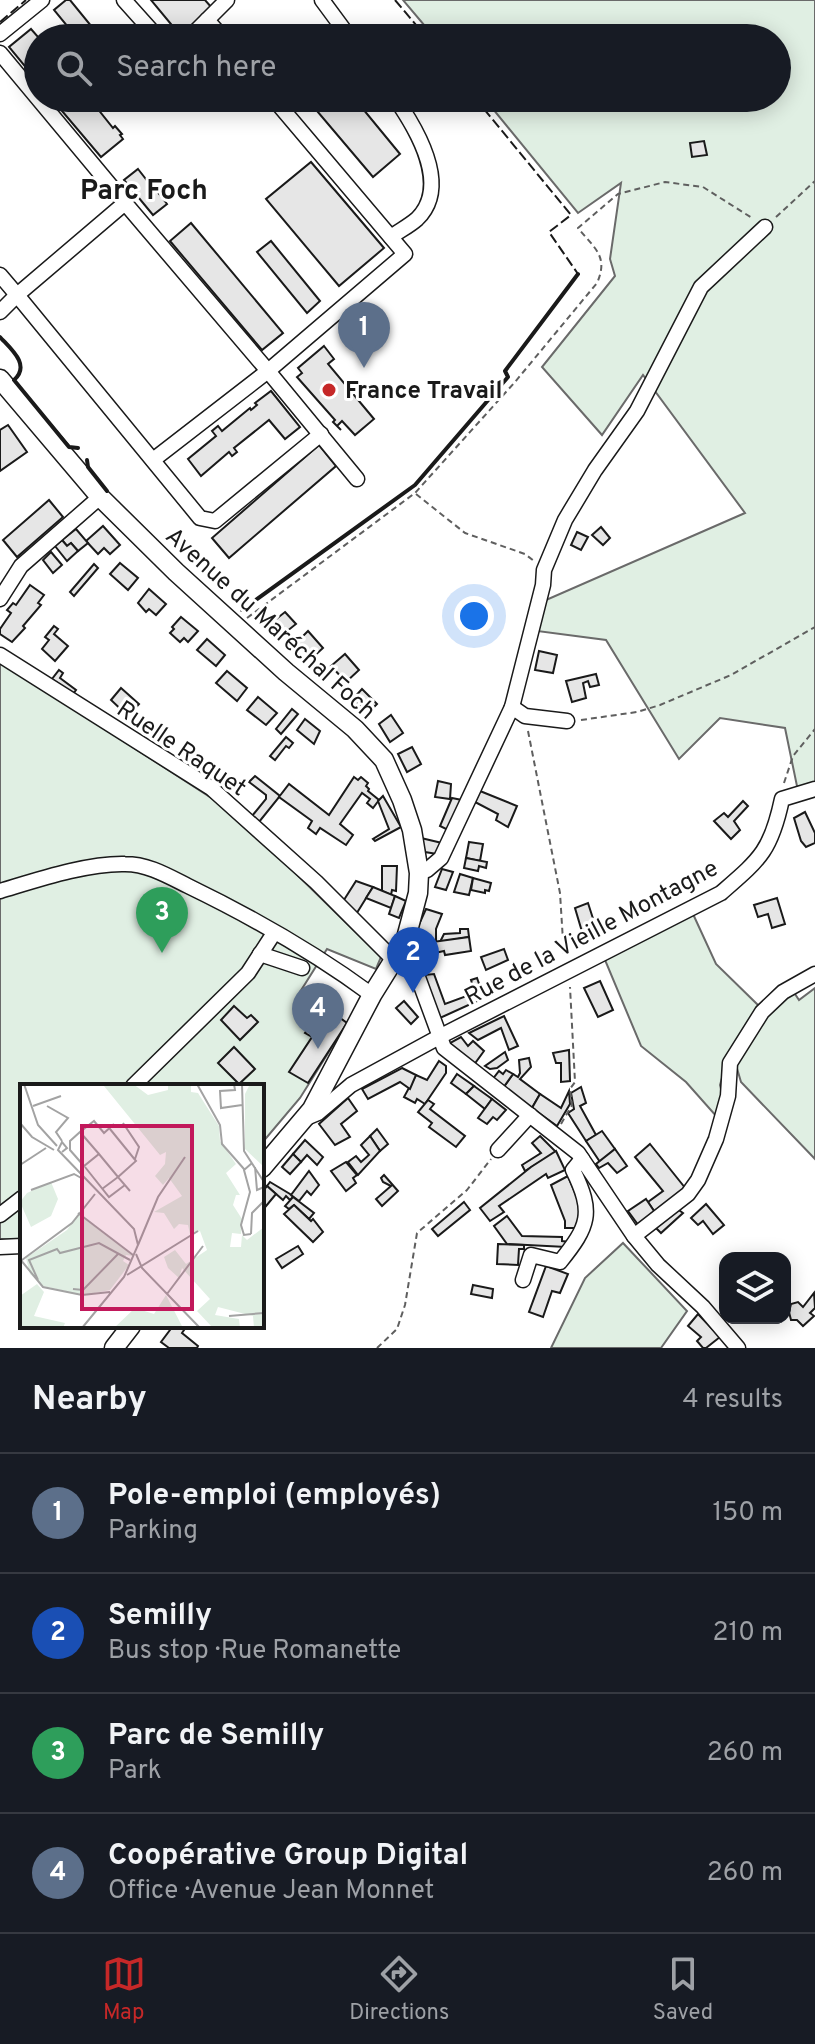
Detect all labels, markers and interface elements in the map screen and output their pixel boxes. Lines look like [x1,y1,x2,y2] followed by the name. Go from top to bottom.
[24,24,791,112] search box
[52,46,96,90] icon: search
[116,50,276,87] text: Search here
[80,174,208,210] district label: Parc Foch
[338,302,390,368] pin: 1
[345,377,503,407] place label: France Travail
[320,381,338,399] marker: France Travail
[158,522,381,727] street label: Avenue du Maréchal Foch
[454,596,494,636] your location
[110,695,252,804] street label: Ruelle Raquet
[460,854,724,1013] street label: Rue de la Vieille Montagne
[136,887,188,953] pin: 3
[387,927,439,993] pin: 2
[292,983,344,1049] pin: 4
[20,1084,264,1328] inset map
[719,1252,791,1324] map controls
[719,1252,791,1324] button: layers
[32,1379,147,1422] text: Nearby
[682,1384,783,1417] text: 4 results
[108,1478,441,1515] text: Pole-emploi (employés)
[53,1497,63,1530] text: 1
[712,1497,783,1530] text: 150 m
[108,1515,198,1548] text: Parking
[108,1598,212,1635] text: Semilly
[50,1617,66,1650] text: 2
[713,1617,783,1650] text: 210 m
[108,1635,401,1668] text: Bus stop · Rue Romanette
[108,1718,324,1755] text: Parc de Semilly
[50,1737,66,1770] text: 3
[707,1737,783,1770] text: 260 m
[108,1755,162,1788] text: Park
[108,1838,468,1875] text: Coopérative Group Digital
[50,1857,66,1890] text: 4
[707,1857,783,1890] text: 260 m
[108,1875,434,1908] text: Office · Avenue Jean Monnet
[102,1952,146,2027] tab: Map
[349,1952,449,2027] tab: Directions
[653,1952,713,2027] tab: Saved

